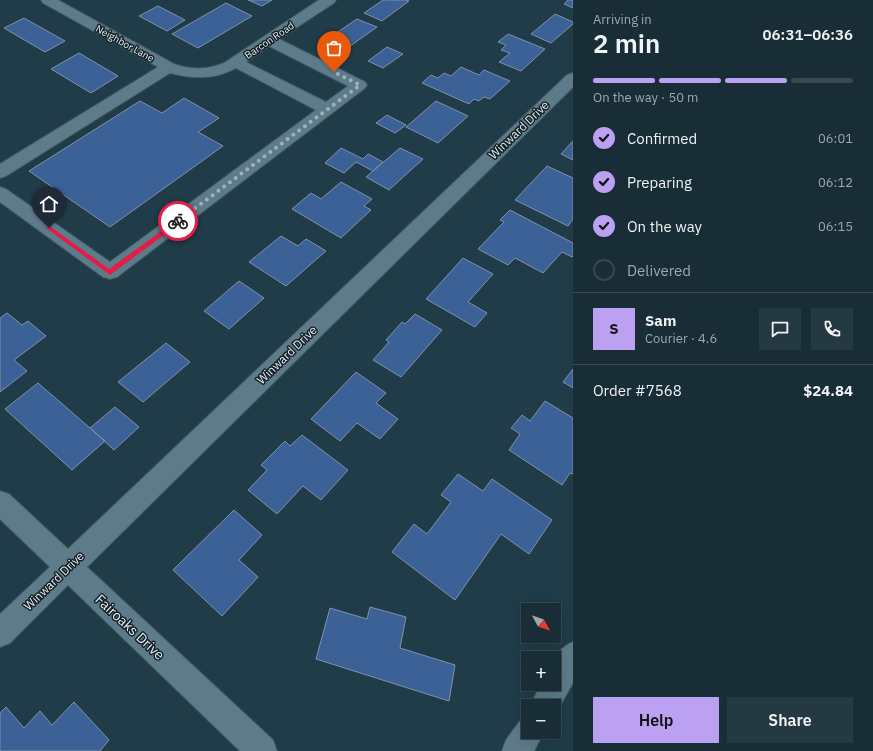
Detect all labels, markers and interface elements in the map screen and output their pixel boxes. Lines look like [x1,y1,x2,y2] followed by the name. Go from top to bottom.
[593,11,652,28] text: Arriving in
[242,19,297,62] street label: Barcon Road
[93,22,157,65] street label: Neighbor Lane
[763,25,853,44] text: 06:31–06:36
[593,26,660,60] text: 2 min
[317,31,351,72] pin
[323,37,345,59] icon: bag
[593,89,698,106] text: On the way · 50 m
[485,97,552,162] street label: Winward Drive
[593,127,615,149] icon: check
[627,129,697,148] text: Confirmed
[818,130,853,147] text: 06:01
[593,171,615,193] icon: check
[627,173,692,192] text: Preparing
[818,174,853,191] text: 06:12
[32,187,66,228] pin
[38,193,60,215] icon: home
[158,201,198,241] courier
[167,210,189,232] icon: bike
[593,215,615,237] icon: check
[627,217,702,236] text: On the way
[818,218,853,235] text: 06:15
[627,261,691,280] text: Delivered
[759,308,801,350] button: chat
[811,308,853,350] button: phone
[645,311,676,330] text: Sam
[609,319,619,338] text: S
[253,322,320,387] street label: Winward Drive
[645,330,717,347] text: Courier · 4.6
[593,381,682,400] text: Order #7568
[803,381,853,400] text: $24.84
[20,548,87,613] street label: Winward Drive
[92,590,169,664] street label: Fairoaks Drive
[521,603,561,643] north arrow
[521,603,561,739] map controls
[521,651,561,691] button: +
[593,697,719,743] button: Help
[727,697,853,743] button: Share
[521,699,561,739] button: −

